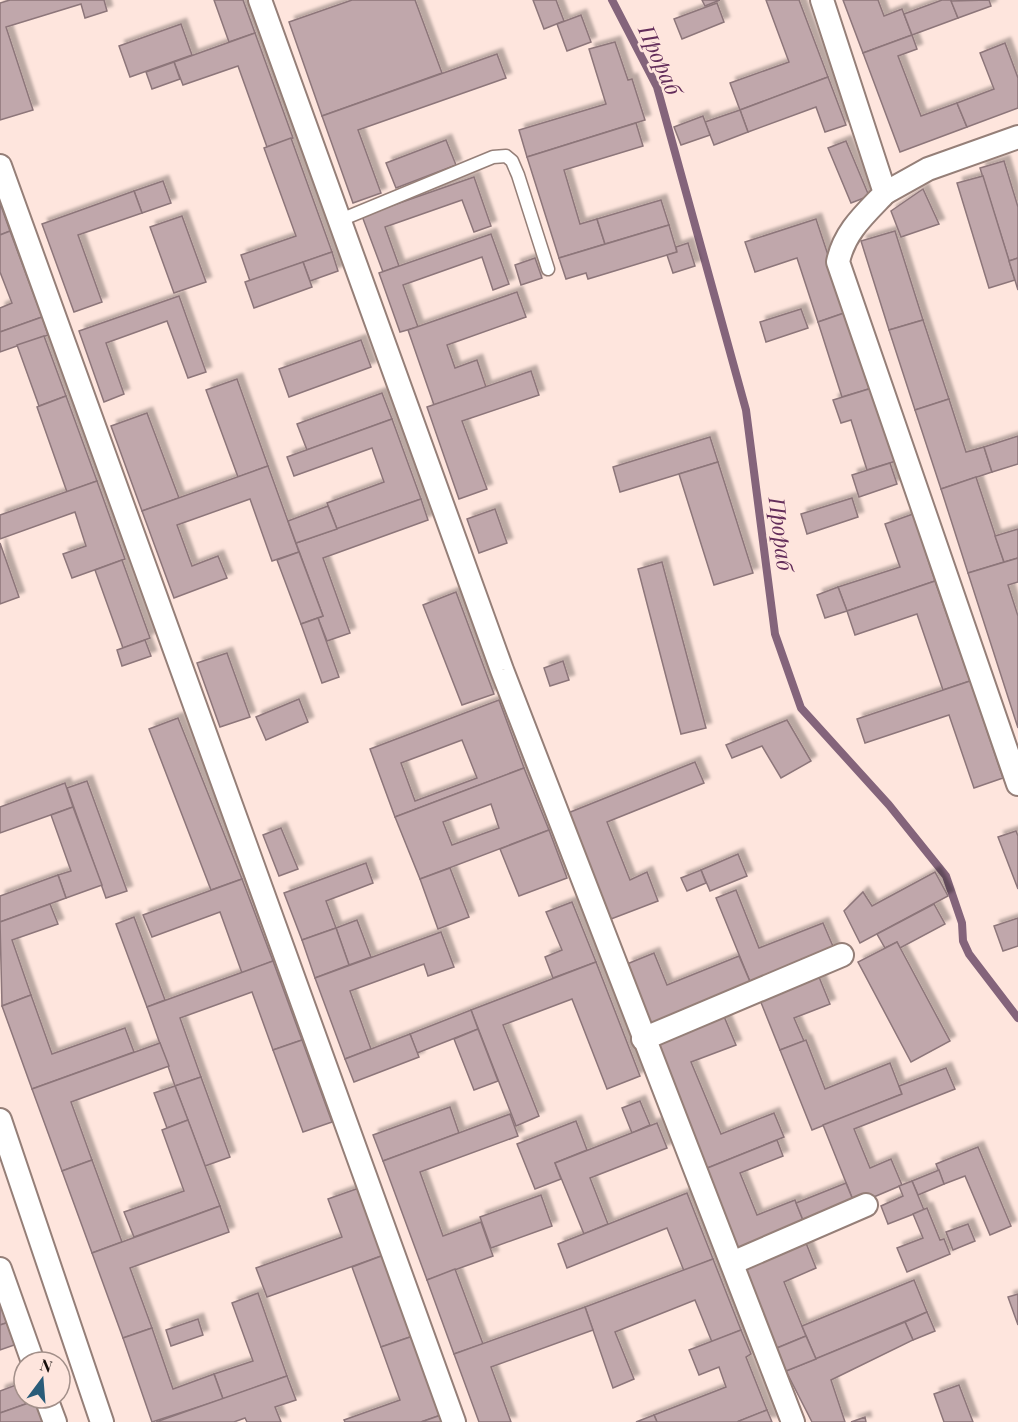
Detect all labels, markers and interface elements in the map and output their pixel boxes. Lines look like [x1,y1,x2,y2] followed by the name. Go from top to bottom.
[632,19,691,102] water label: Прораб
[762,494,802,575] water label: Прораб
[12,1350,72,1410] north arrow
[38,1353,55,1377] text: N

